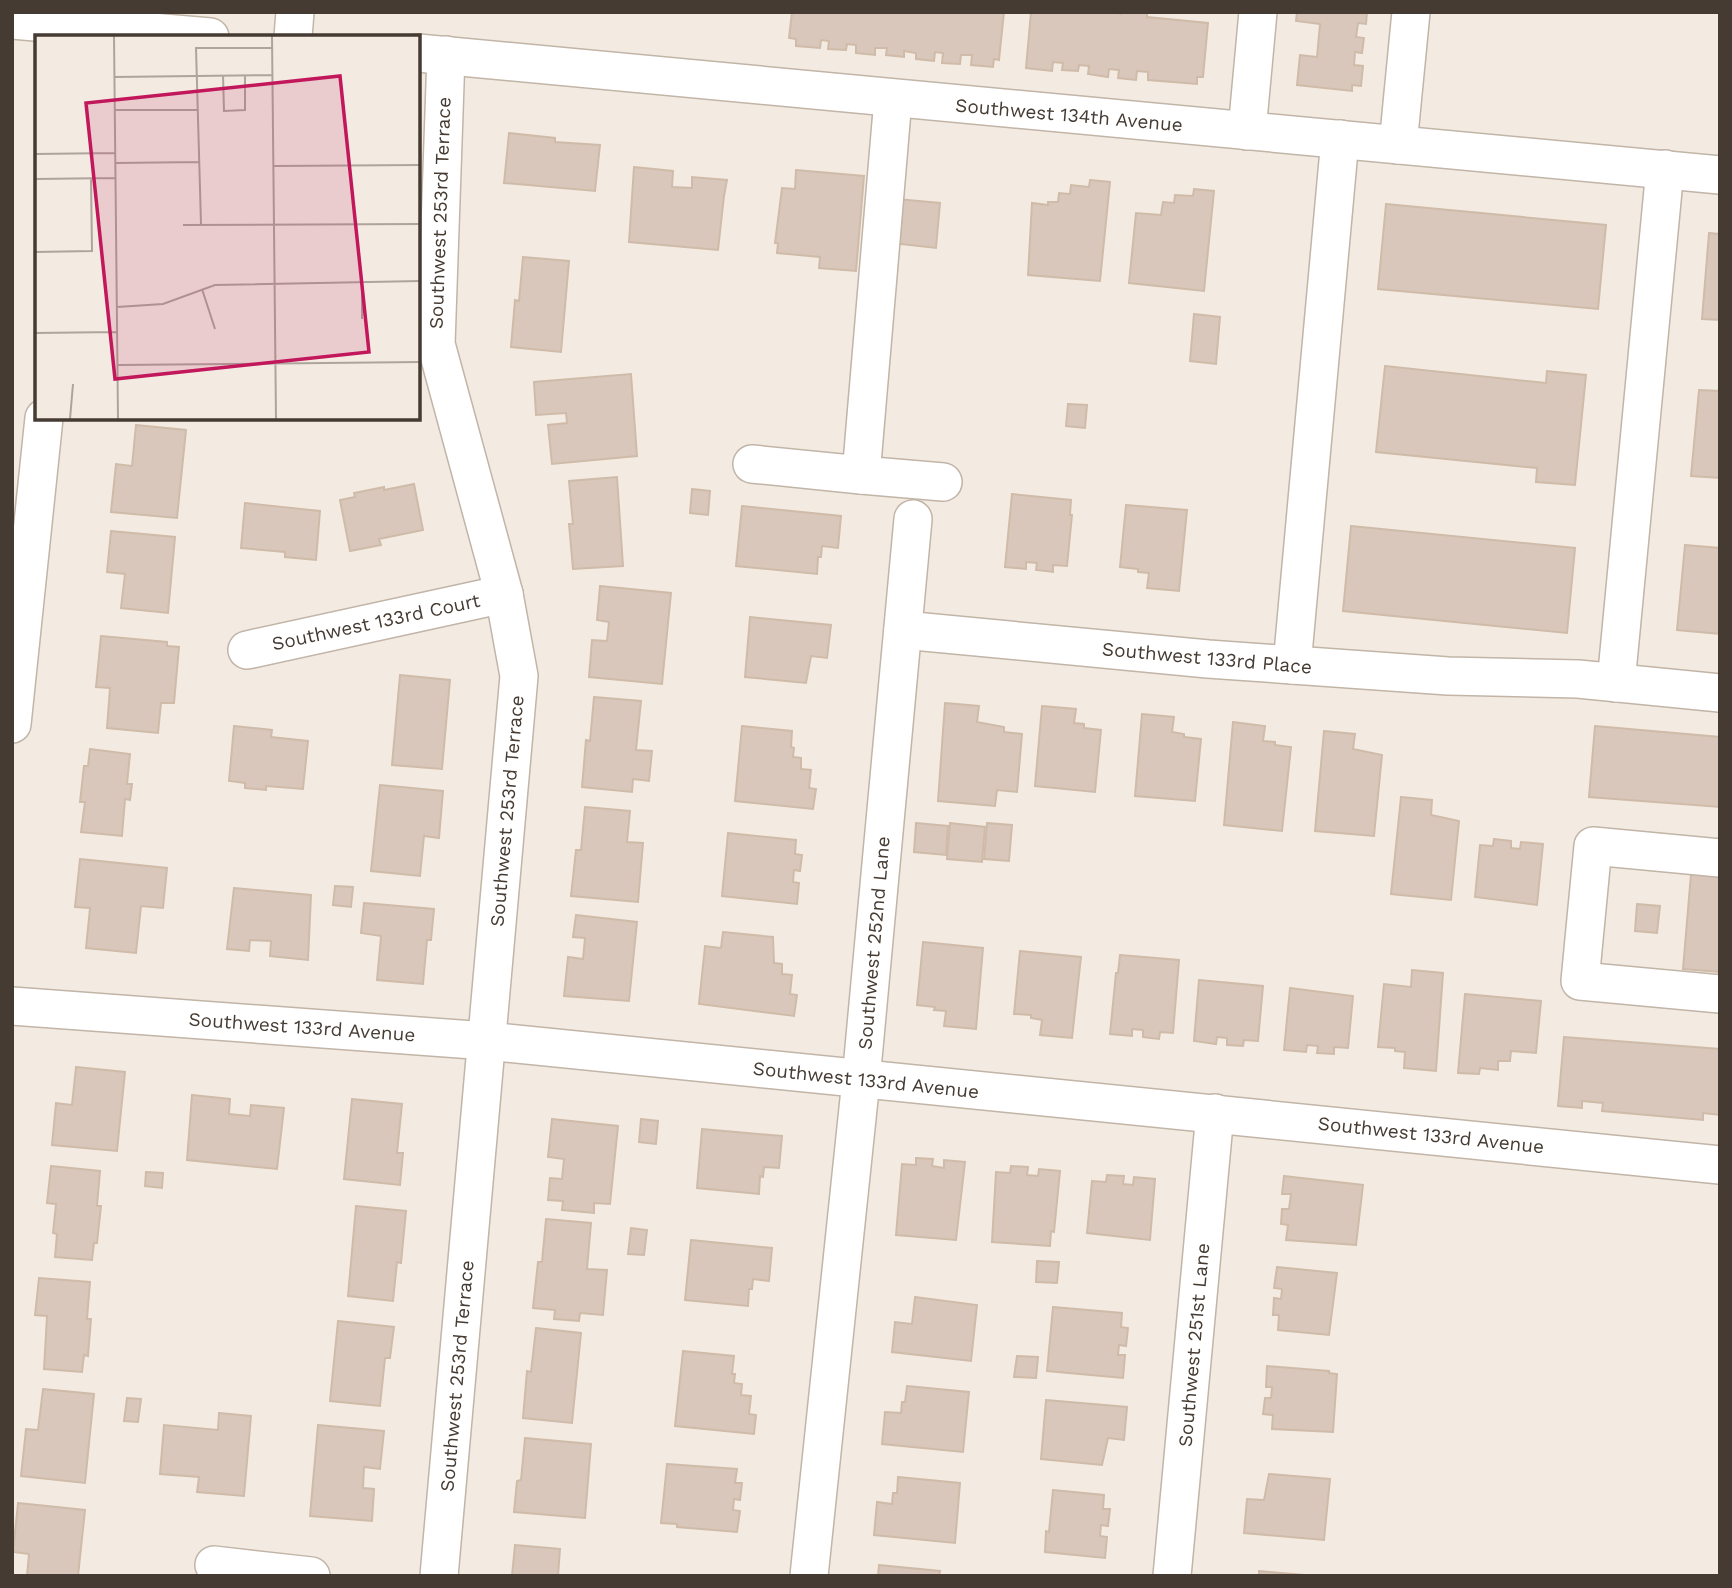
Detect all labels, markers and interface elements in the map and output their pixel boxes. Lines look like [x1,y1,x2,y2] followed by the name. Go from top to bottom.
[35,35,420,420] inset map
[954,94,1184,136] street label: Southwest 134th Avenue
[424,96,456,330] street label: Southwest 253rd Terrace
[270,589,482,655] street label: Southwest 133rd Court
[1101,637,1313,679] street label: Southwest 133rd Place
[485,694,529,928] street label: Southwest 253rd Terrace
[853,835,895,1051] street label: Southwest 252nd Lane
[188,1008,416,1046] street label: Southwest 133rd Avenue
[752,1057,980,1103] street label: Southwest 133rd Avenue
[1317,1112,1545,1158] street label: Southwest 133rd Avenue
[1174,1242,1214,1448] street label: Southwest 251st Lane
[435,1259,479,1493] street label: Southwest 253rd Terrace

